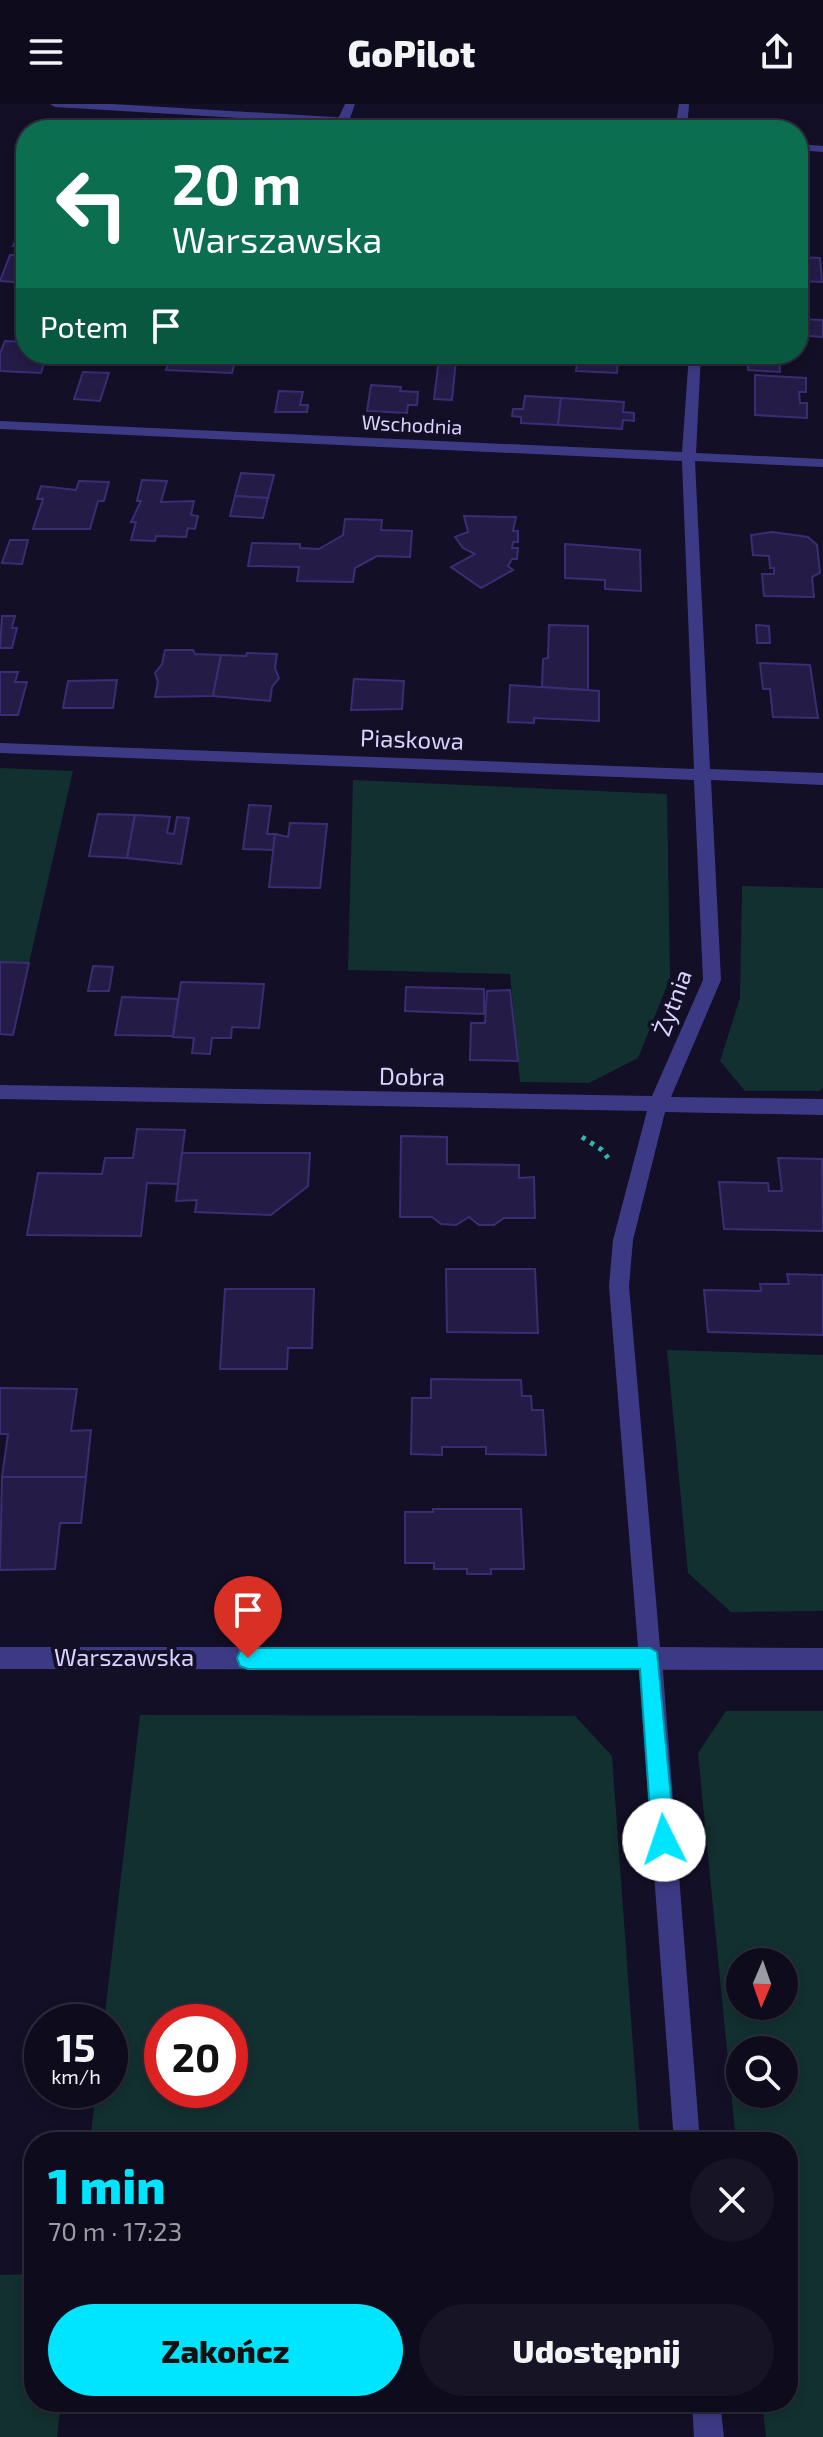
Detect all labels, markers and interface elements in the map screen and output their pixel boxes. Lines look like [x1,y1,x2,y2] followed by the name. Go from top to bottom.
[24,30,68,74] icon: menu
[755,30,799,74] icon: share
[348,31,475,74] text: GoPilot
[172,149,301,216] text: 20 m
[40,152,144,256] icon: left
[172,217,382,260] text: Warszawska
[144,304,188,348] icon: arrive
[40,308,128,344] text: Potem
[361,409,463,439] street label: Wschodnia
[360,722,464,755] street label: Piaskowa
[646,965,697,1040] street label: Żytnia
[379,1060,445,1091] street label: Dobra
[214,1576,282,1658] pin
[226,1588,270,1632] icon: arrive
[54,1642,194,1671] street label: Warszawska
[622,1798,706,1882] position arrow
[726,1948,798,2020] north arrow
[726,1948,798,2108] map controls
[144,2004,248,2108] speed limit sign: 20
[56,2022,96,2070] text: 15
[726,2036,798,2108] button: search
[51,2064,101,2088] text: km/h
[48,2156,166,2214] text: 1 min
[690,2158,774,2242] button: close
[48,2215,182,2246] text: 70 m · 17:23
[48,2304,403,2396] button: Zakończ
[419,2304,774,2396] button: Udostępnij

